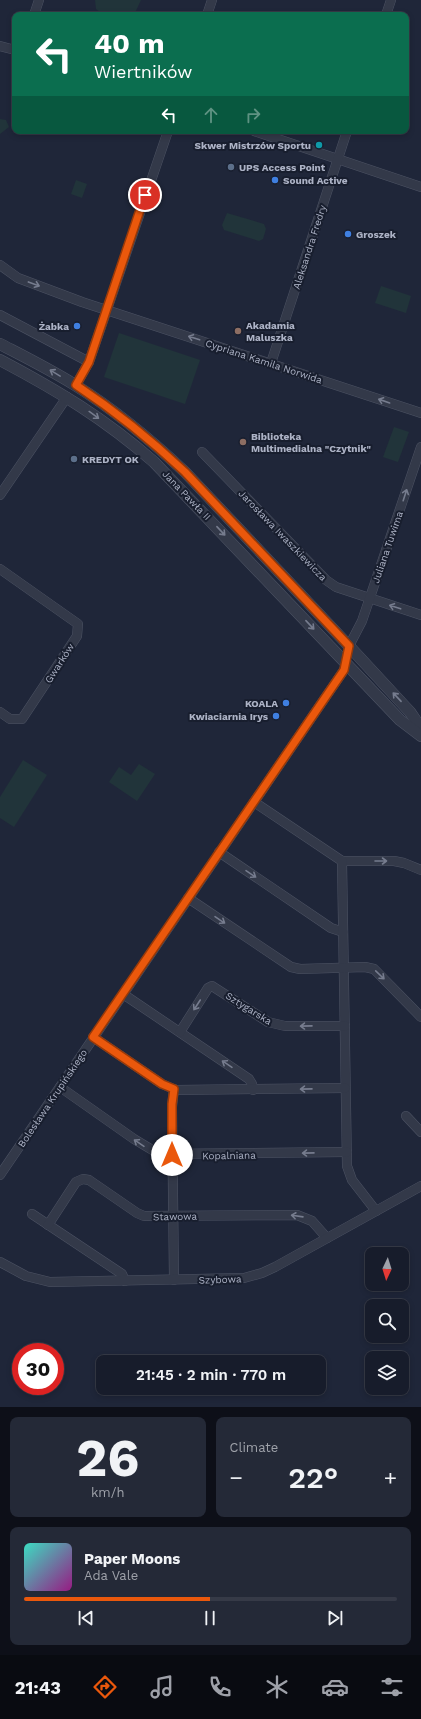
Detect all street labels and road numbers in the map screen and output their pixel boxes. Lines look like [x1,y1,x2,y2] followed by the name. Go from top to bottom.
[291,203,329,291] street label: Aleksandra Fredry
[204,337,324,386] street label: Cypriana Kamila Norwida
[160,468,213,522] street label: Jana Pawła II
[236,488,329,583] street label: Jarosława Iwaszkiewicza
[370,509,405,585] street label: Juliana Tuwima
[43,641,77,685] street label: Gwarków
[224,990,274,1027] street label: Sztygarska
[16,1047,89,1149] street label: Bolesława Krupińskiego
[202,1150,256,1161] street label: Kopalniana
[153,1211,197,1222] street label: Stawowa
[198,1273,242,1286] street label: Szybowa

